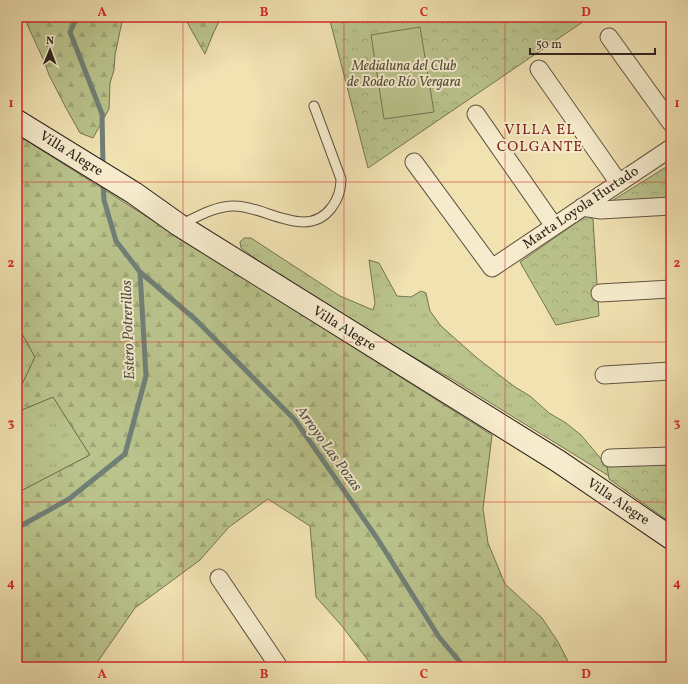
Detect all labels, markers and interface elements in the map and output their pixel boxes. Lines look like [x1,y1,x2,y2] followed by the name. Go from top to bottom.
[97,4,107,22] text: A
[260,4,269,22] text: B
[420,4,428,22] text: C
[581,4,591,22] text: D
[30,30,70,70] north arrow
[530,30,655,56] scale bar
[46,34,54,49] text: N
[536,37,562,53] text: 50 m
[347,57,461,92] park label: Medialuna del Club de Rodeo Río Vergara
[8,95,14,113] text: 1
[674,95,680,113] text: 1
[497,120,583,158] district label: VILLA EL COLGANTE
[36,127,107,181] street label: Villa Alegre
[519,162,643,254] street label: Marta Loyola Hurtado
[8,255,15,273] text: 2
[674,255,681,273] text: 2
[117,279,141,380] water label: Estero Potrerillos
[309,302,380,356] street label: Villa Alegre
[289,401,367,497] water label: Arroyo Las Pozas
[8,415,15,433] text: 3
[674,415,681,433] text: 3
[583,474,653,530] street label: Villa Alegre
[7,575,15,593] text: 4
[673,575,681,593] text: 4
[97,666,107,684] text: A
[260,666,269,684] text: B
[420,666,428,684] text: C
[581,666,591,684] text: D

